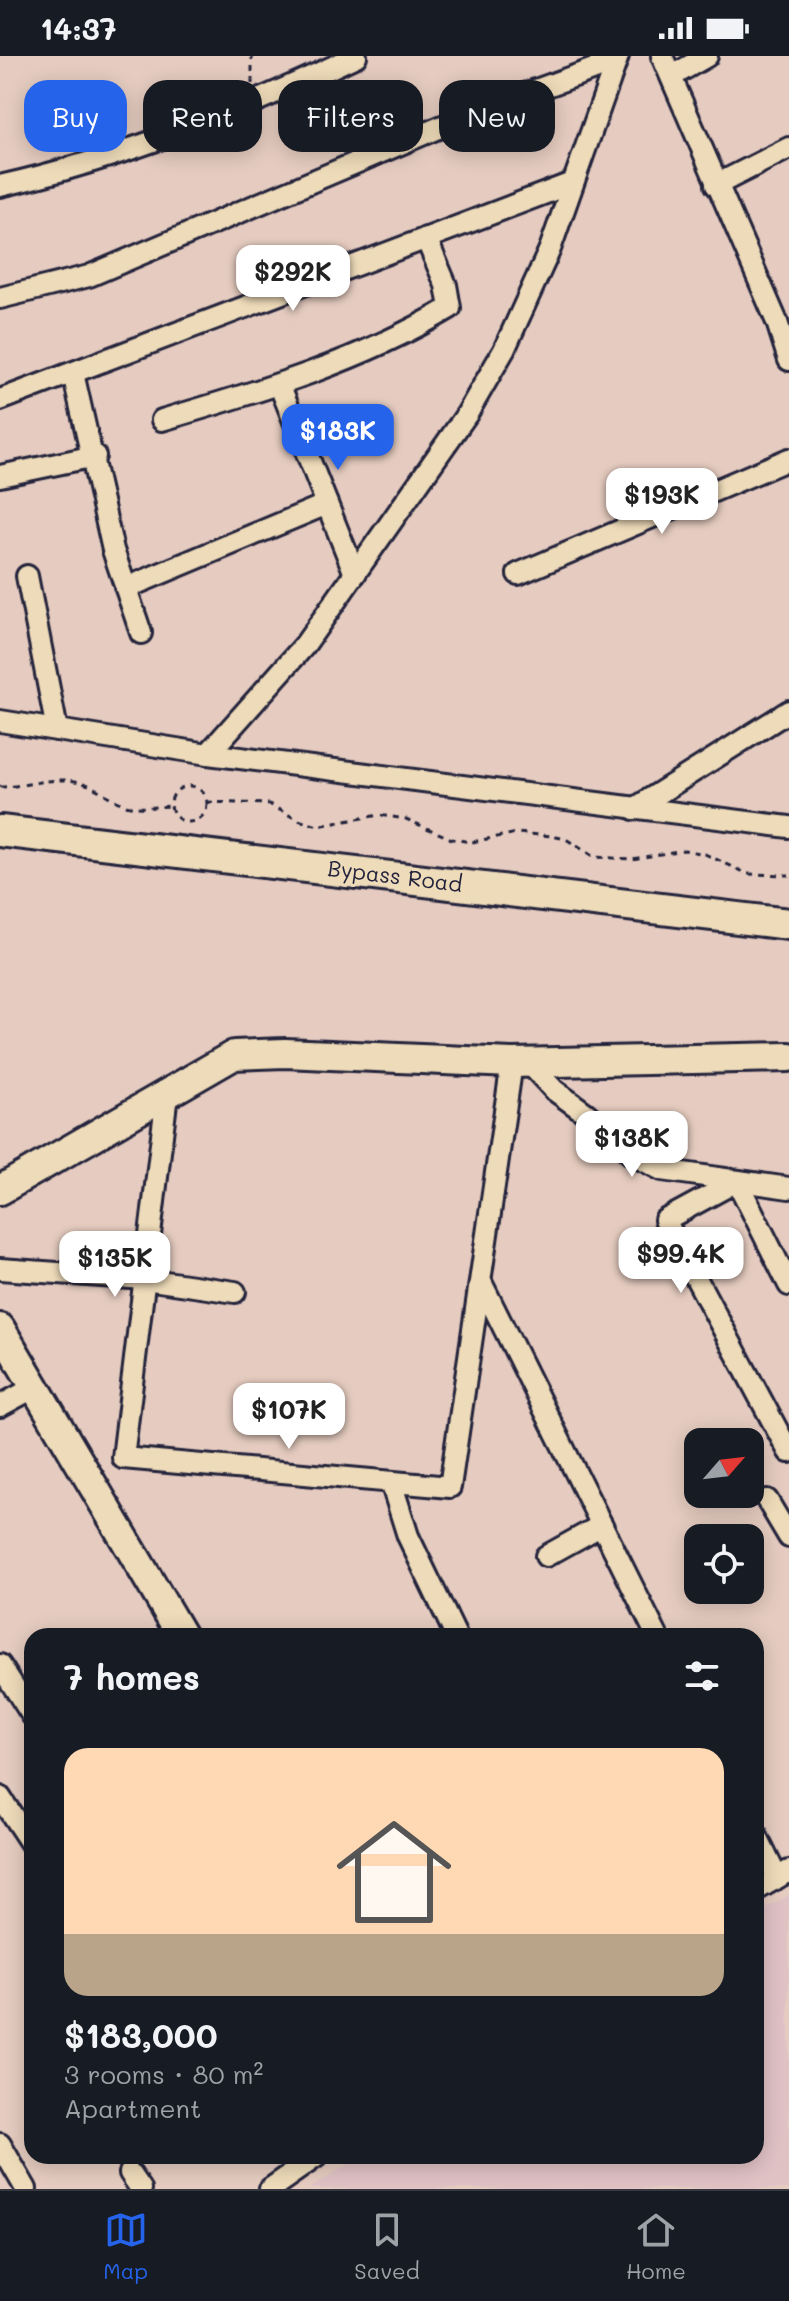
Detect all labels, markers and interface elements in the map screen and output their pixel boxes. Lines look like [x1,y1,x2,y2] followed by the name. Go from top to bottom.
[40,8,117,48] text: 14:37
[24,80,127,152] chip: Buy
[143,80,262,152] chip: Rent
[278,80,423,152] chip: Filters
[439,80,555,152] chip: New
[237,245,349,313] pin: $292K
[254,254,332,288] text: $292K
[282,404,394,472] pin: $183K
[300,413,376,447] text: $183K
[606,468,718,536] pin: $193K
[624,477,700,511] text: $193K
[326,853,464,898] street label: Bypass Road
[576,1111,688,1179] pin: $138K
[594,1120,670,1154] text: $138K
[616,1227,746,1295] pin: $99.4K
[59,1231,171,1299] pin: $135K
[637,1236,725,1270] text: $99.4K
[77,1240,153,1274] text: $135K
[233,1383,345,1451] pin: $107K
[251,1392,327,1426] text: $107K
[684,1428,764,1508] north arrow
[684,1428,764,1604] map controls
[684,1524,764,1604] button: locate
[64,1654,200,1699] text: 7 homes
[680,1654,724,1698] icon: filters
[322,1800,466,1944] icon: home
[64,2012,218,2057] text: $183,000
[64,2057,263,2091] text: 3 rooms · 80 m²
[64,2091,201,2125] text: Apartment
[103,2208,148,2285] tab: Map
[354,2208,420,2285] tab: Saved
[626,2208,686,2285] tab: Home

